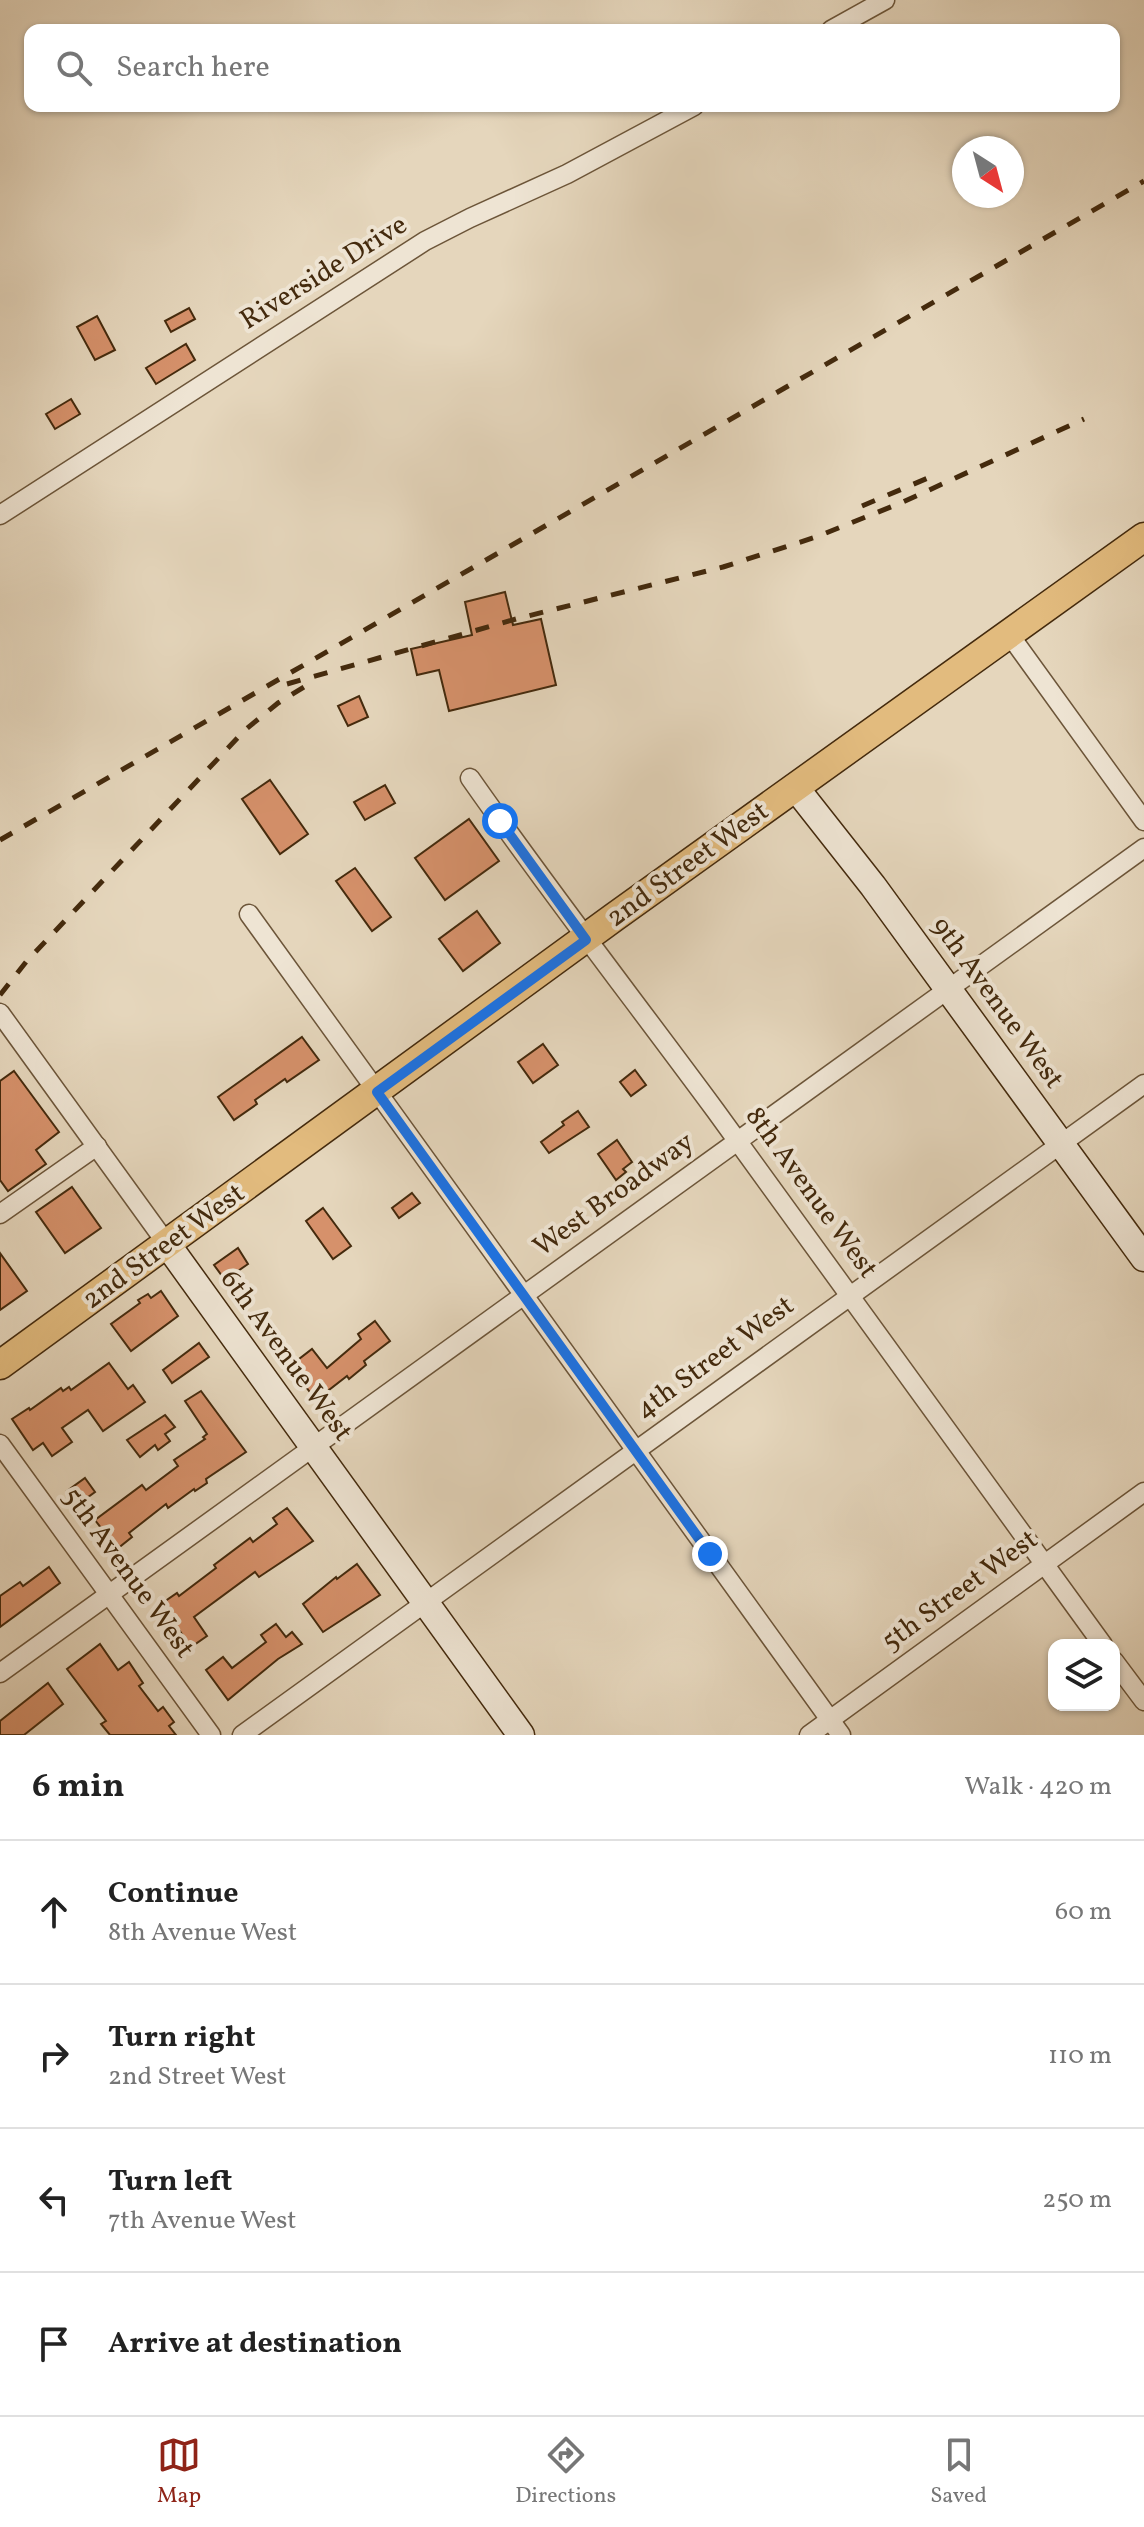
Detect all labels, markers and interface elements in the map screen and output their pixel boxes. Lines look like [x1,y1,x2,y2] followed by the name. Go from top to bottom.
[24,24,1120,112] search box
[52,46,96,90] icon: search
[116,47,270,89] text: Search here
[952,136,1024,208] north arrow
[233,206,415,340] street label: Riverside Drive
[599,793,777,937] street label: 2nd Street West
[482,803,518,839] route start
[921,909,1073,1097] street label: 9th Avenue West
[735,1099,887,1287] street label: 8th Avenue West
[526,1123,702,1267] street label: West Broadway
[75,1175,253,1319] street label: 2nd Street West
[210,1262,362,1450] street label: 6th Avenue West
[628,1287,802,1429] street label: 4th Street West
[53,1479,203,1667] street label: 5th Avenue West
[874,1521,1046,1661] street label: 5th Street West
[692,1536,728,1572] route end
[1048,1639,1120,1711] map controls
[1048,1639,1120,1711] button: layers
[32,1764,125,1811] text: 6 min
[964,1769,1112,1805] text: Walk · 420 m
[108,1873,239,1915] text: Continue
[32,1890,76,1934] icon: ahead
[1055,1894,1112,1930] text: 60 m
[108,1915,297,1951] text: 8th Avenue West
[108,2017,256,2059] text: Turn right
[32,2034,76,2078] icon: right
[1048,2038,1112,2074] text: 110 m
[108,2059,287,2095] text: 2nd Street West
[108,2161,232,2203] text: Turn left
[32,2178,76,2222] icon: left
[1042,2182,1112,2218] text: 250 m
[108,2203,296,2239] text: 7th Avenue West
[32,2322,76,2366] icon: arrive
[108,2323,402,2365] text: Arrive at destination
[157,2433,201,2512] tab: Map
[515,2433,616,2512] tab: Directions
[930,2433,987,2512] tab: Saved

